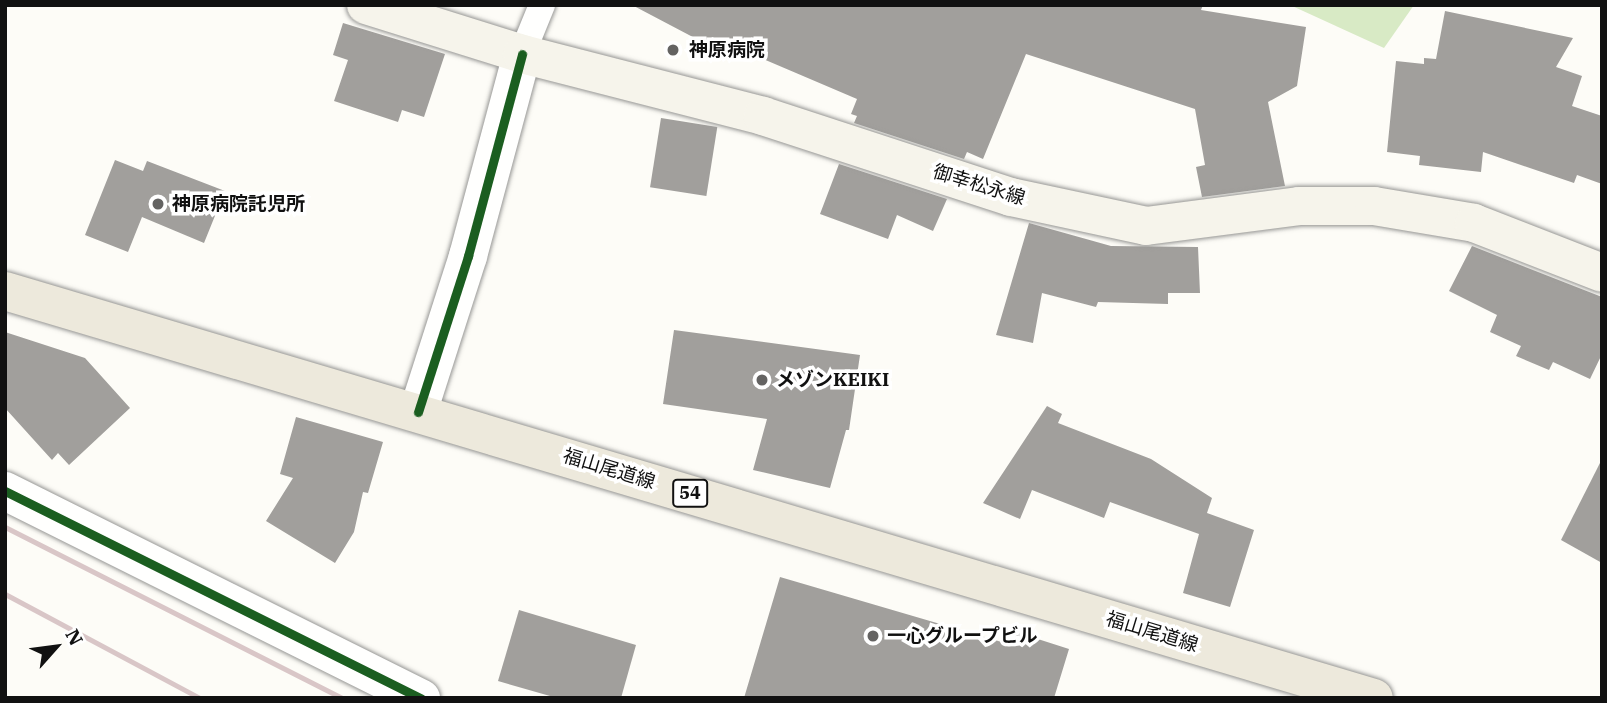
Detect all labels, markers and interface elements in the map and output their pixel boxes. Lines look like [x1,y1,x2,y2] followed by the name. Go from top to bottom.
[689,39,765,61] place label: 神原病院
[663,40,683,60] marker: 神原病院
[930,160,1028,210] street label: 御幸松永線
[172,193,305,215] place label: 神原病院託児所
[150,196,166,212] marker: 神原病院託児所
[776,369,889,391] place label: メゾンKEIKI
[754,372,770,388] marker: メゾンKEIKI
[560,444,658,494] street label: 福山尾道線
[671,478,709,508] road number: 54
[1103,607,1201,657] street label: 福山尾道線
[21,612,91,682] north arrow
[60,625,89,649] text: N
[887,625,1039,647] place label: 一心グループビル
[865,628,881,644] marker: 一心グループビル

